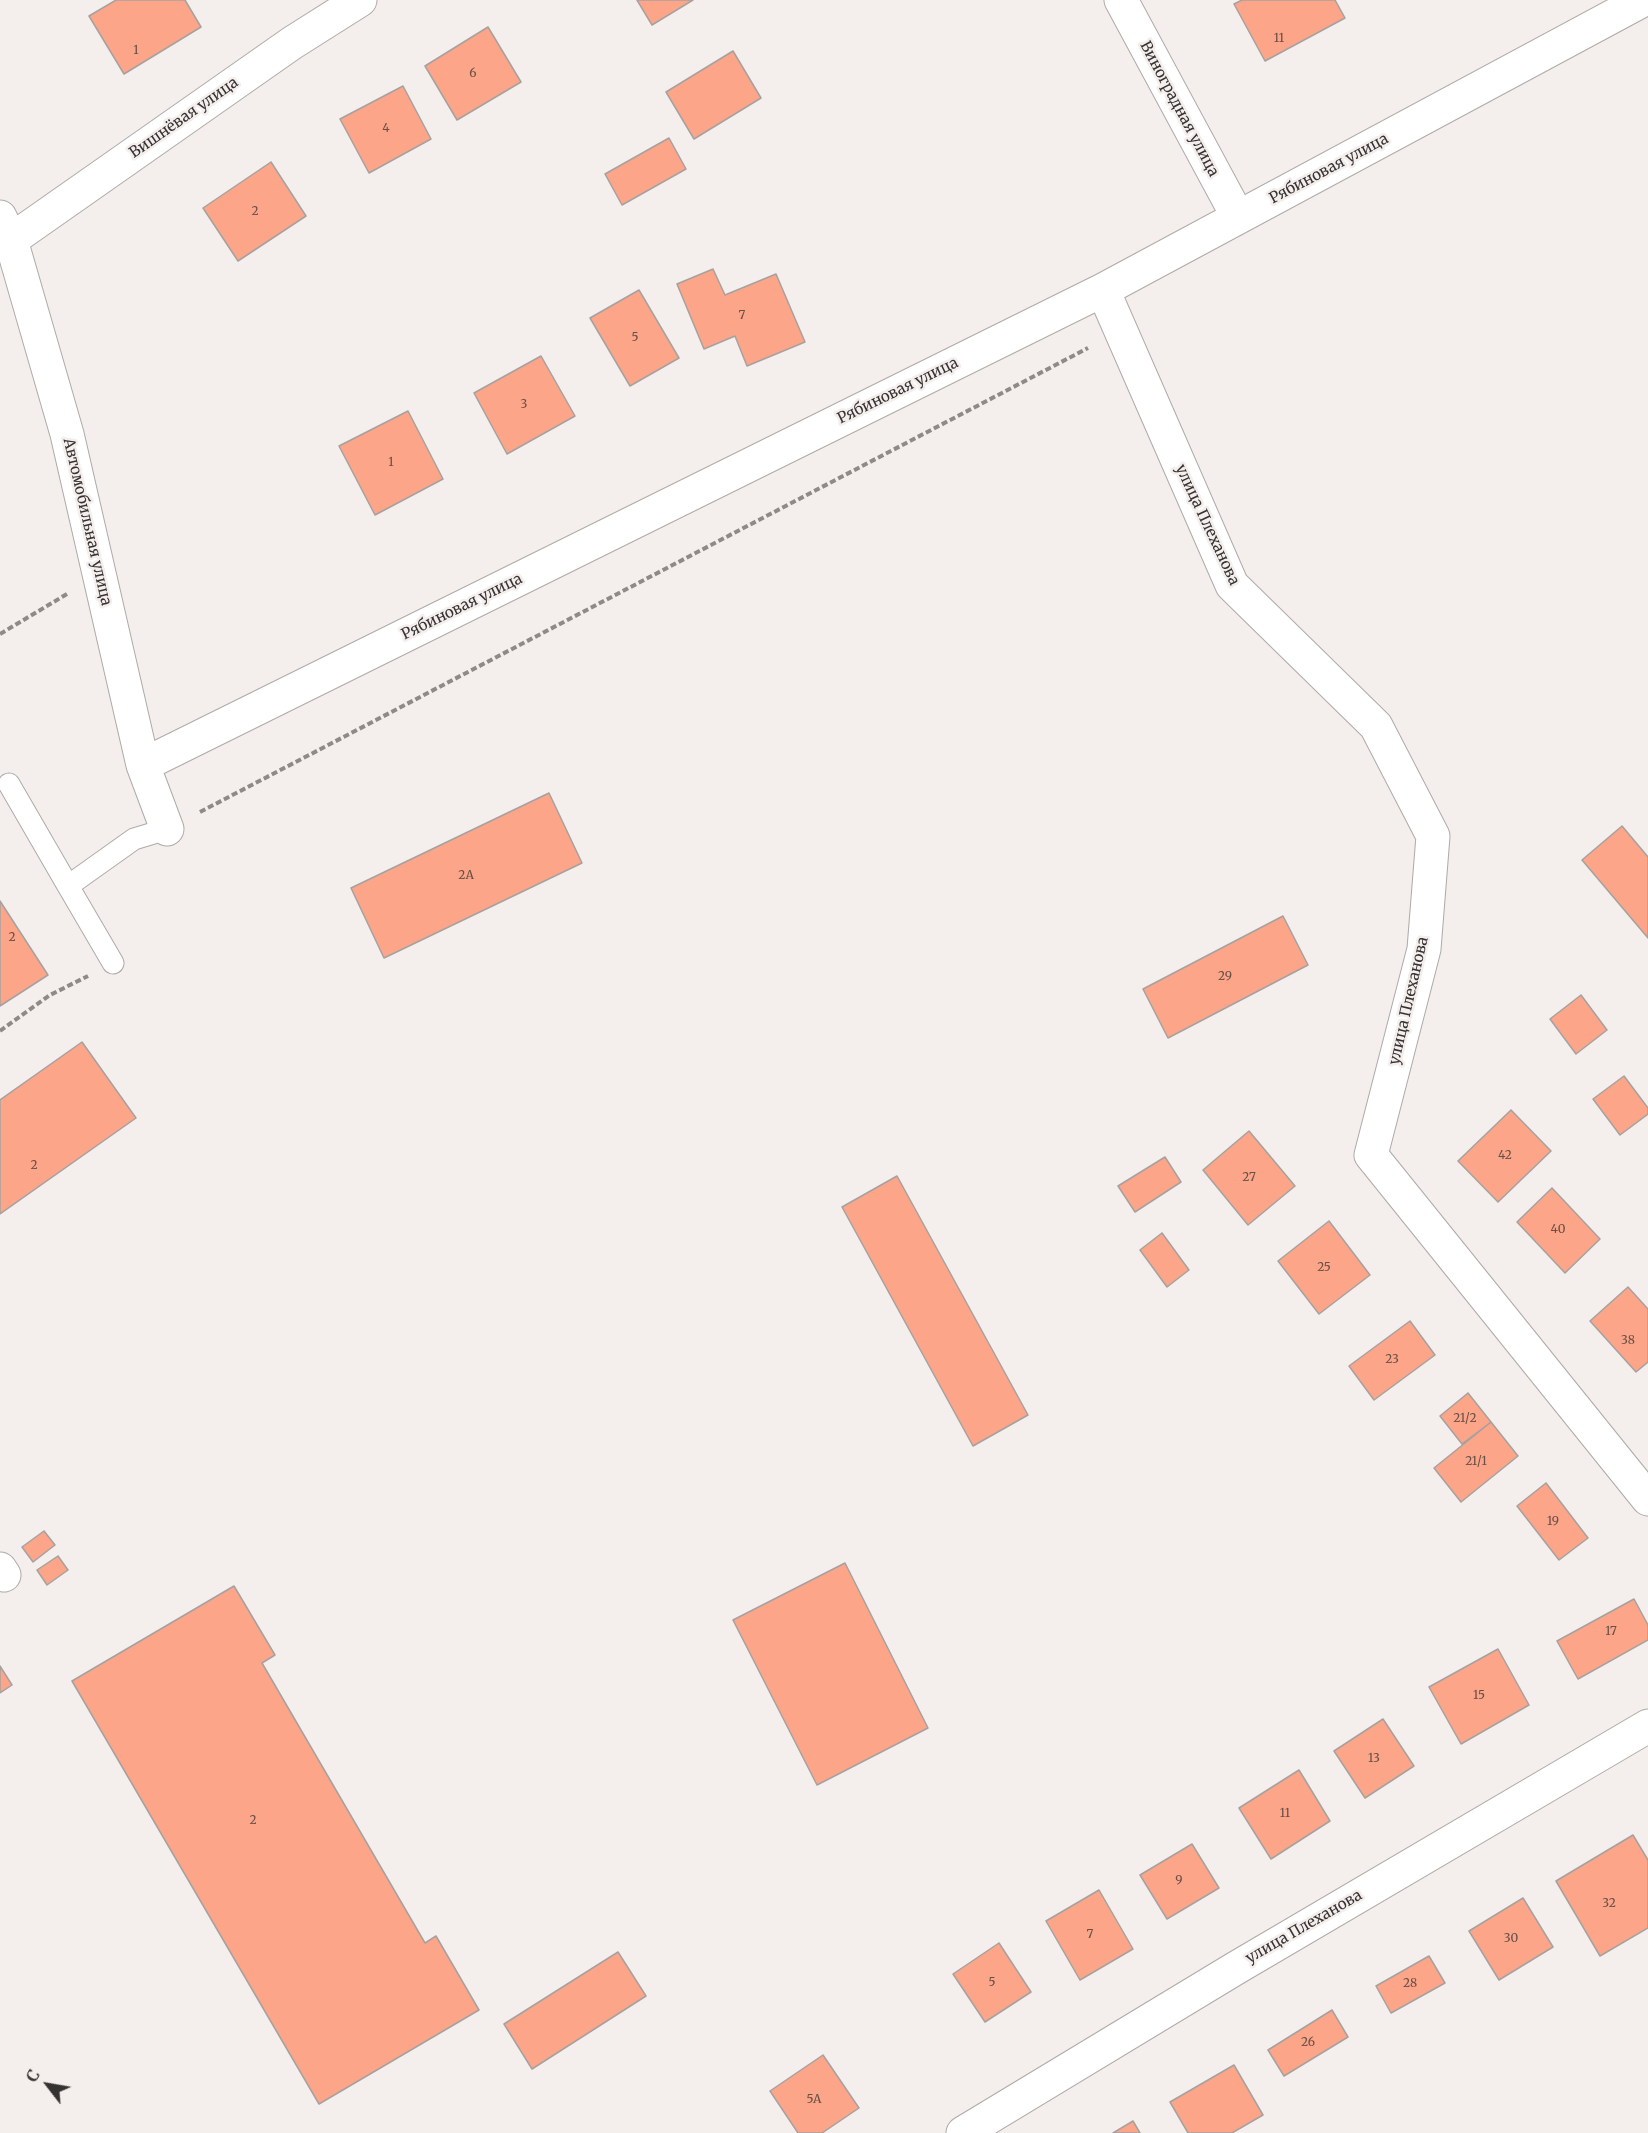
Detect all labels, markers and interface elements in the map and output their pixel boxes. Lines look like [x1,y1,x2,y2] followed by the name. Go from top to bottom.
[1274,32,1284,46] house number: 11
[1136,38,1222,180] street label: Виноградная улица
[133,44,139,58] house number: 1
[469,67,477,81] house number: 6
[126,74,242,162] street label: Вишнёвая улица
[382,122,390,136] house number: 4
[1266,130,1392,208] street label: Рябиновая улица
[251,205,259,219] house number: 2
[739,309,745,323] house number: 7
[631,331,639,345] house number: 5
[835,354,961,428] street label: Рябиновая улица
[521,398,527,412] house number: 3
[59,437,115,607] street label: Автомобильная улица
[388,456,394,470] house number: 1
[1171,462,1243,588] street label: улица Плеханова
[399,570,525,644] street label: Рябиновая улица
[458,869,474,883] house number: 2А
[8,931,16,945] house number: 2
[1385,935,1433,1067] street label: улица Плеханова
[1218,970,1232,984] house number: 29
[1498,1149,1512,1163] house number: 42
[30,1159,38,1173] house number: 2
[1242,1171,1256,1185] house number: 27
[1551,1223,1565,1237] house number: 40
[1317,1261,1331,1275] house number: 25
[1621,1334,1635,1348] house number: 38
[1385,1353,1399,1367] house number: 23
[1453,1412,1477,1426] house number: 21/2
[1465,1455,1487,1469] house number: 21/1
[1547,1515,1559,1529] house number: 19
[1605,1625,1617,1639] house number: 17
[1473,1689,1485,1703] house number: 15
[1368,1752,1380,1766] house number: 13
[1280,1807,1290,1821] house number: 11
[249,1814,257,1828] house number: 2
[1175,1874,1183,1888] house number: 9
[1243,1886,1365,1968] street label: улица Плеханова
[1602,1897,1616,1911] house number: 32
[1087,1928,1093,1942] house number: 7
[1504,1932,1518,1946] house number: 30
[988,1976,996,1990] house number: 5
[1403,1977,1417,1991] house number: 28
[1301,2036,1315,2050] house number: 26
[18,2055,78,2115] north arrow
[21,2066,44,2085] text: С
[806,2093,822,2107] house number: 5А

